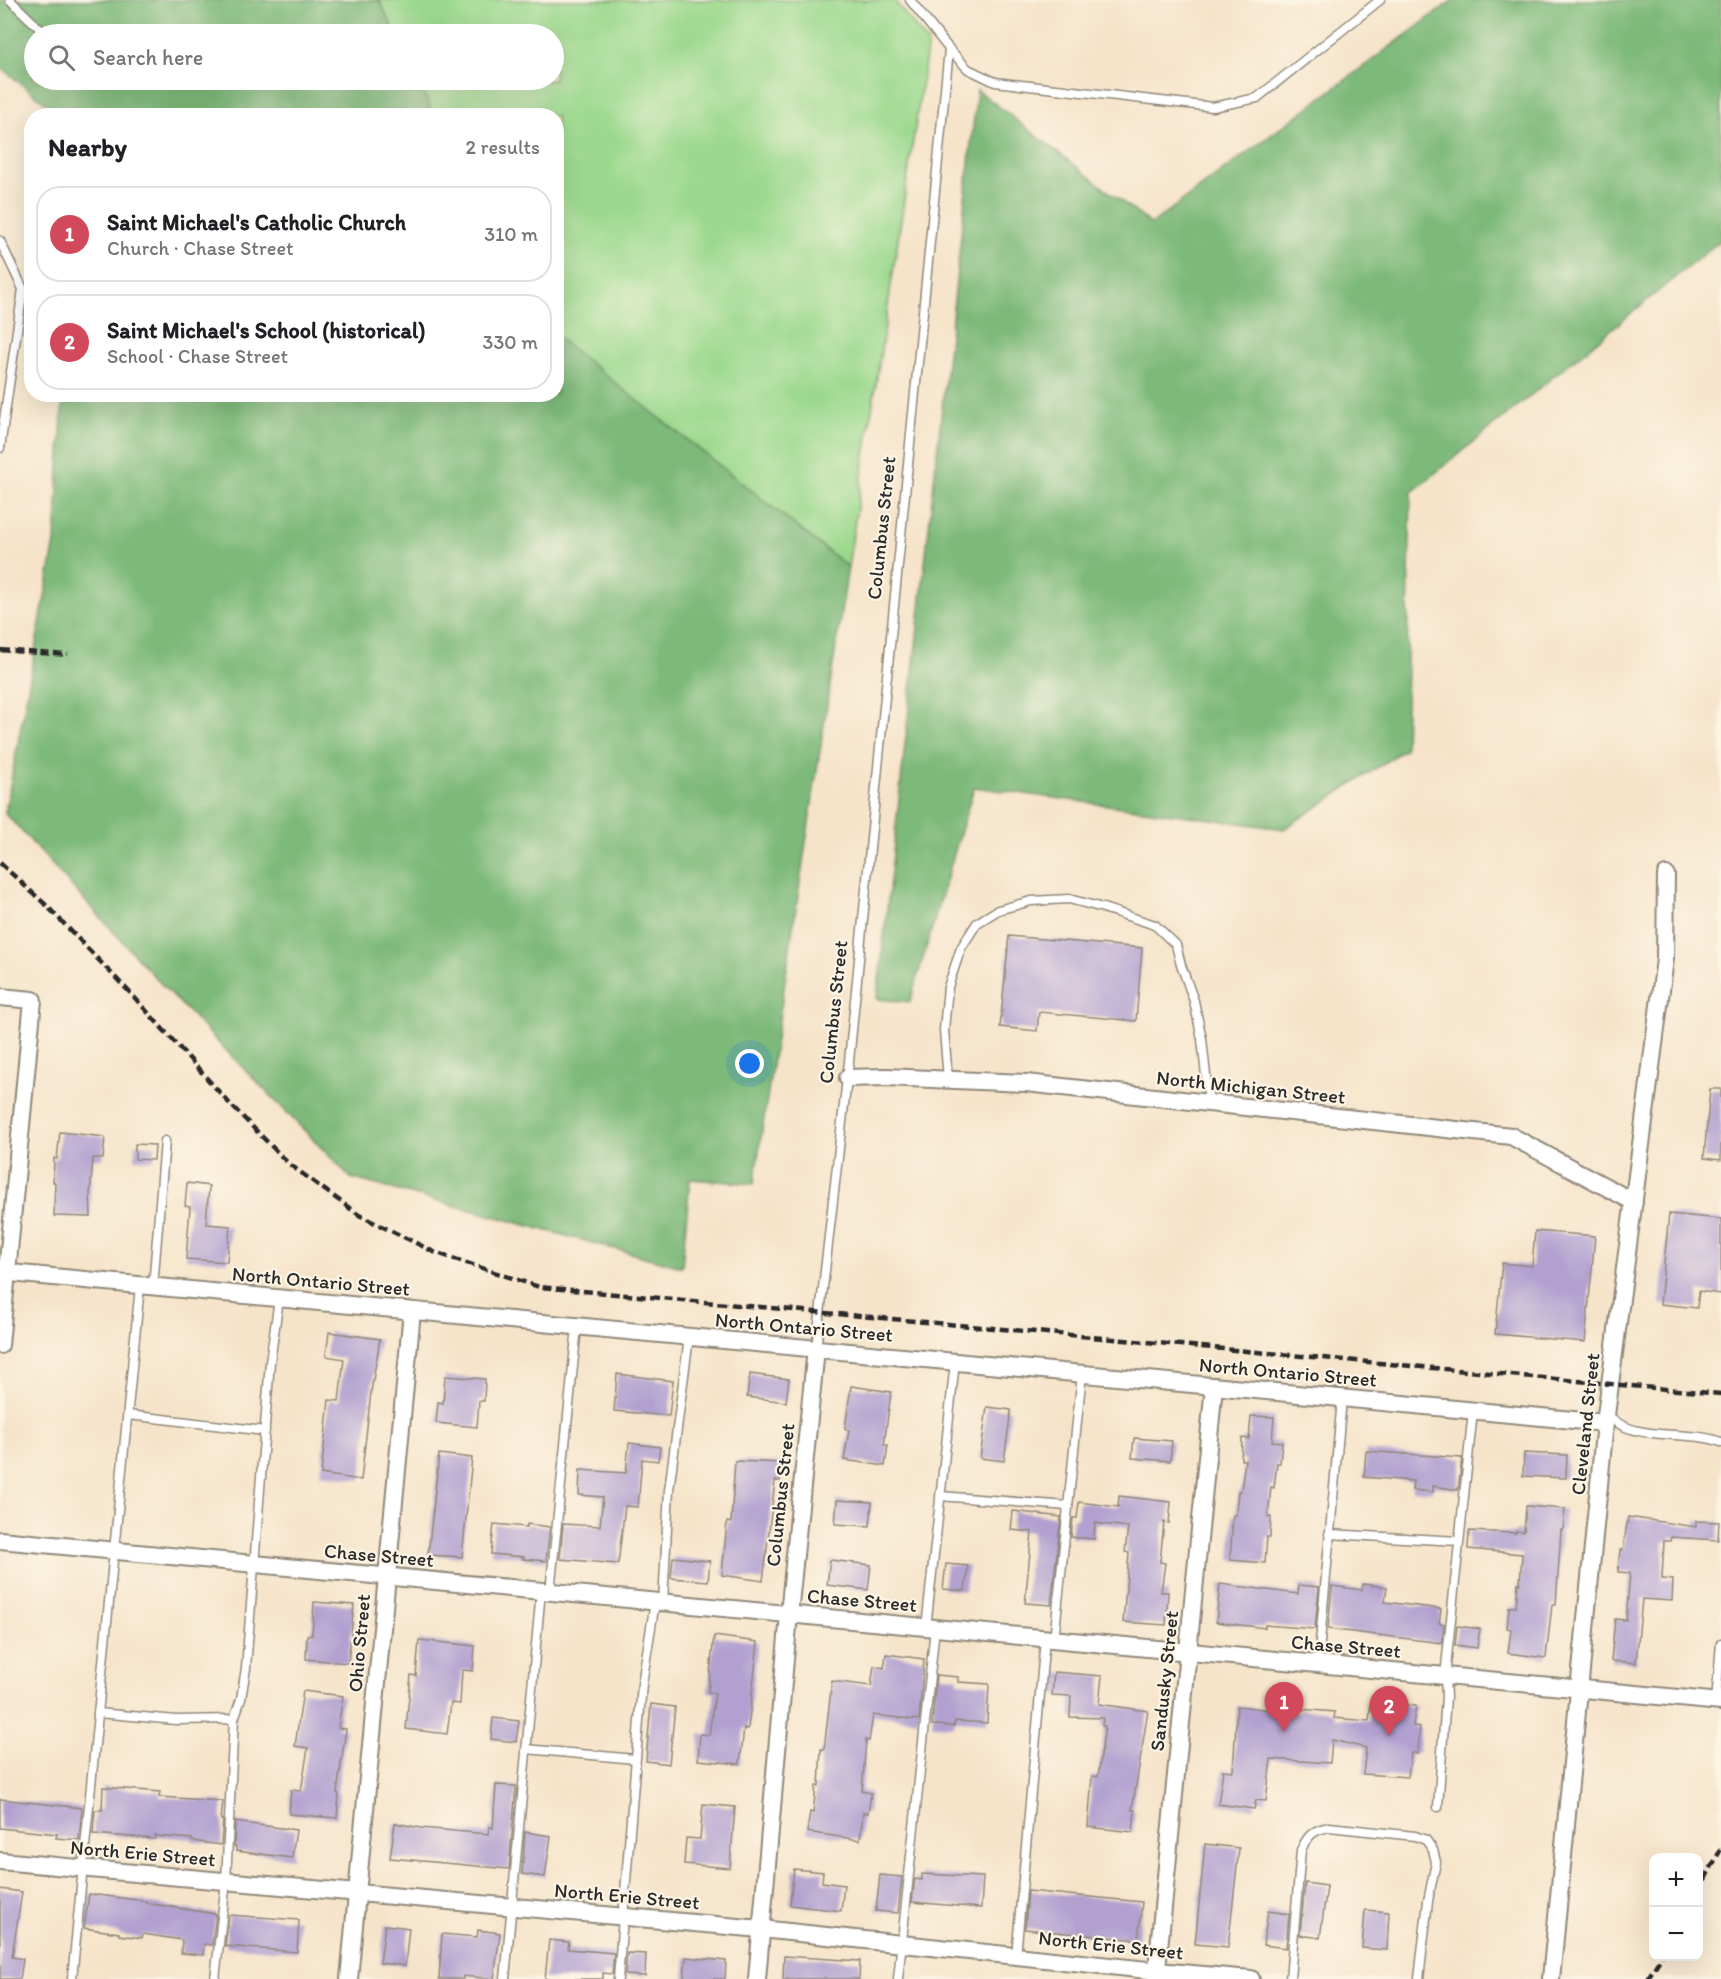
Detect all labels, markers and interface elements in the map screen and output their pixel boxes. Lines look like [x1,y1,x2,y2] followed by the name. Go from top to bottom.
[24,24,564,90] search box
[45,41,78,74] icon: search
[93,44,203,71] text: Search here
[48,131,127,163] text: Nearby
[466,135,540,159] text: 2 results
[107,209,406,236] text: Saint Michael's Catholic Church
[65,222,74,246] text: 1
[484,222,538,246] text: 310 m
[107,236,293,260] text: Church · Chase Street
[107,317,425,344] text: Saint Michael's School (historical)
[64,330,75,354] text: 2
[483,330,538,354] text: 330 m
[107,344,288,368] text: School · Chase Street
[862,455,900,601] street label: Columbus Street
[814,939,852,1085] street label: Columbus Street
[735,1049,764,1078] your location
[1155,1065,1347,1109] street label: North Michigan Street
[231,1261,411,1301] street label: North Ontario Street
[714,1307,894,1347] street label: North Ontario Street
[1566,1351,1604,1496] street label: Cleveland Street
[1198,1352,1378,1392] street label: North Ontario Street
[761,1422,799,1568] street label: Columbus Street
[323,1538,435,1572] street label: Chase Street
[806,1583,918,1617] street label: Chase Street
[343,1593,375,1693] street label: Ohio Street
[1145,1609,1183,1752] street label: Sandusky Street
[1290,1629,1402,1663] street label: Chase Street
[1264,1682,1304,1732] pin: 1
[1370,1686,1408,1736] pin: 2
[69,1835,217,1871] street label: North Erie Street
[1649,1853,1703,1961] map controls
[1649,1853,1703,1907] button: +
[553,1878,701,1914] street label: North Erie Street
[1649,1907,1703,1961] button: −
[1037,1925,1185,1965] street label: North Erie Street

